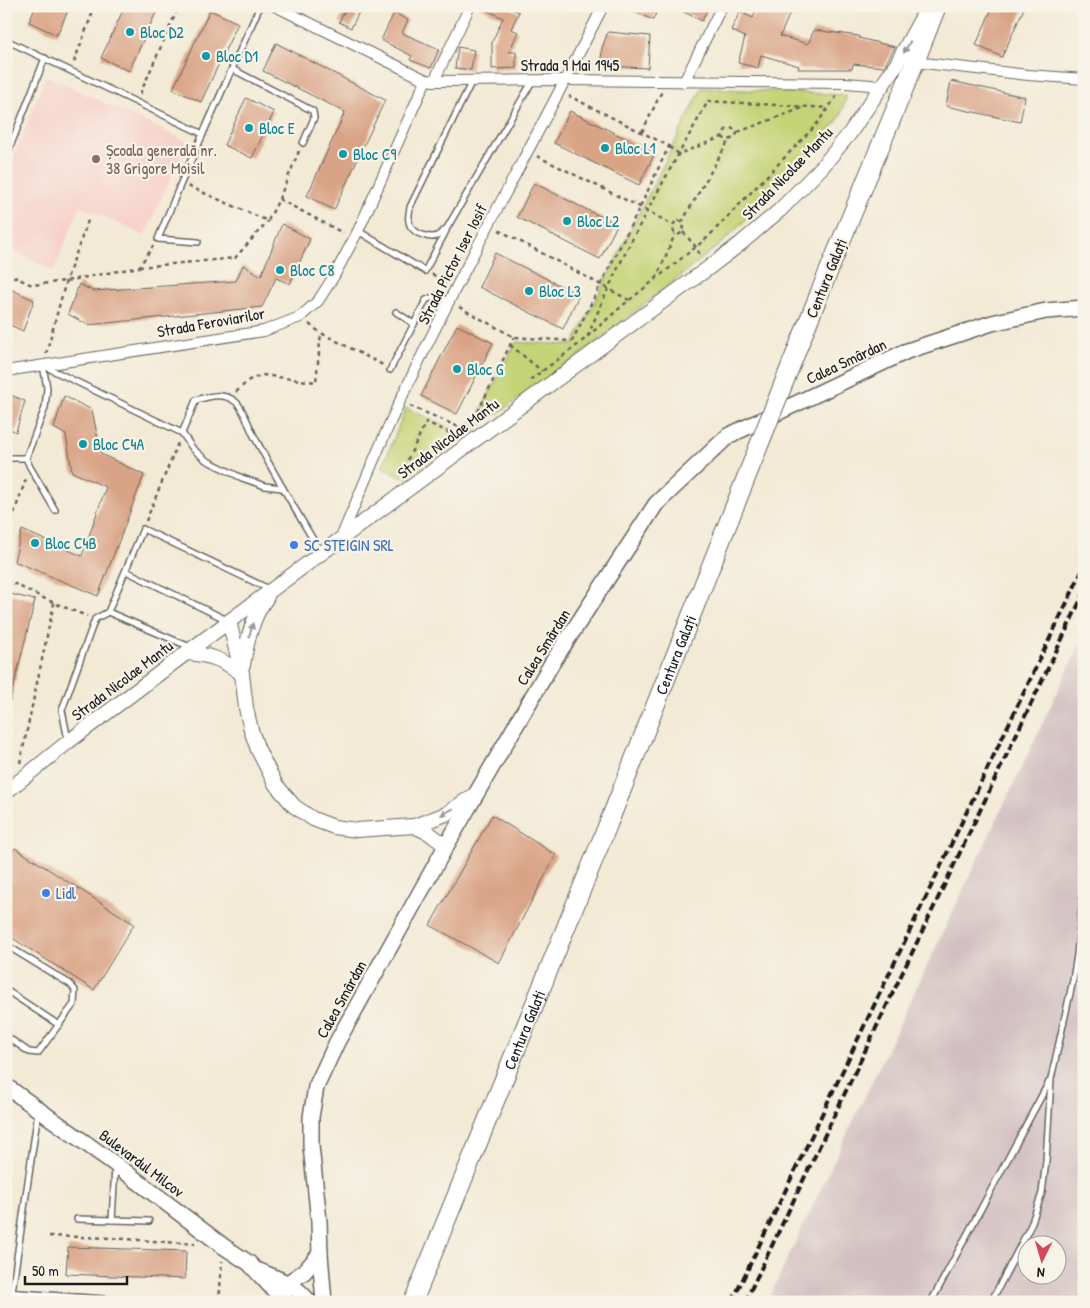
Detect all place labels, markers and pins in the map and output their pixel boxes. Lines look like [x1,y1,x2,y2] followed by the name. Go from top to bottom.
[140,21,184,43] place label: Bloc D2
[124,26,136,38] marker: Bloc D2
[216,45,258,67] place label: Bloc D1
[200,50,212,62] marker: Bloc D1
[259,117,295,139] place label: Bloc E
[243,122,255,134] marker: Bloc E
[615,137,656,159] place label: Bloc L1
[106,139,217,179] place label: Școala generală nr. 38 Grigore Moisil
[599,142,611,154] marker: Bloc L1
[353,143,396,165] place label: Bloc C9
[337,148,349,160] marker: Bloc C9
[90,153,102,165] marker: Școala generală nr. 38 Grigore Moisil
[577,210,620,232] place label: Bloc L2
[561,215,573,227] marker: Bloc L2
[290,259,334,281] place label: Bloc C8
[274,264,286,276] marker: Bloc C8
[539,280,581,302] place label: Bloc L3
[523,285,535,297] marker: Bloc L3
[467,358,504,380] place label: Bloc G
[451,363,463,375] marker: Bloc G
[93,433,144,455] place label: Bloc C4A
[77,438,89,450] marker: Bloc C4A
[45,532,97,554] place label: Bloc C4B
[304,534,394,556] place label: SC STEIGIN SRL
[29,537,41,549] marker: Bloc C4B
[288,539,300,551] marker: SC STEIGIN SRL
[56,882,77,904] place label: Lidl
[40,887,52,899] marker: Lidl

